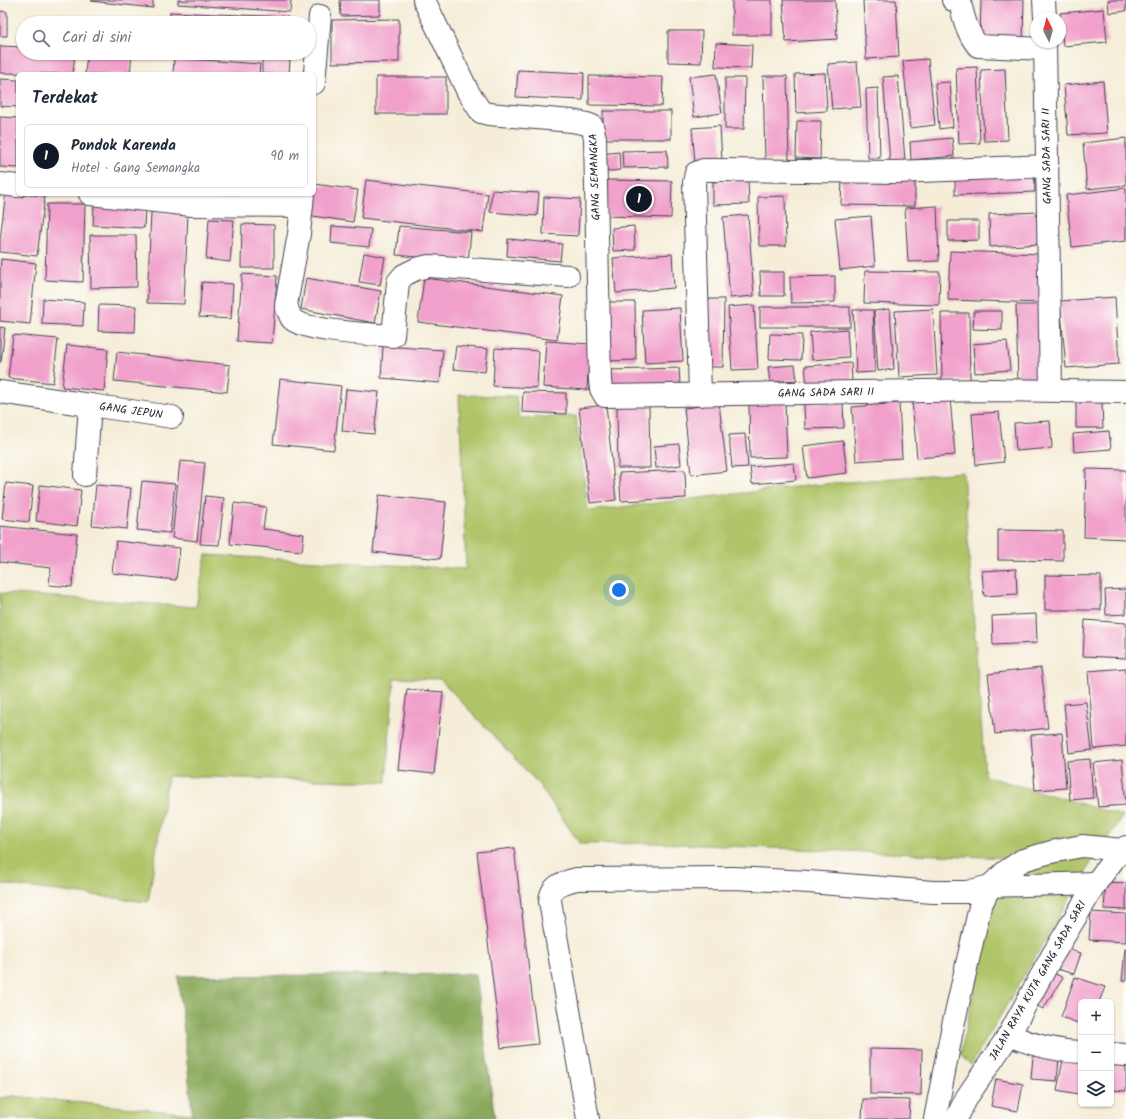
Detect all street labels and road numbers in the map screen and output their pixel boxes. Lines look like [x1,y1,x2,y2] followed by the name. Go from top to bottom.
[1037,108,1057,204] street label: GANG SADA SARI II
[584,133,606,221] street label: GANG SEMANGKA
[778,383,874,403] street label: GANG SADA SARI II
[98,398,164,424] street label: GANG JEPUN
[985,898,1091,1064] street label: JALAN RAYA KUTA GANG SADA SARI

